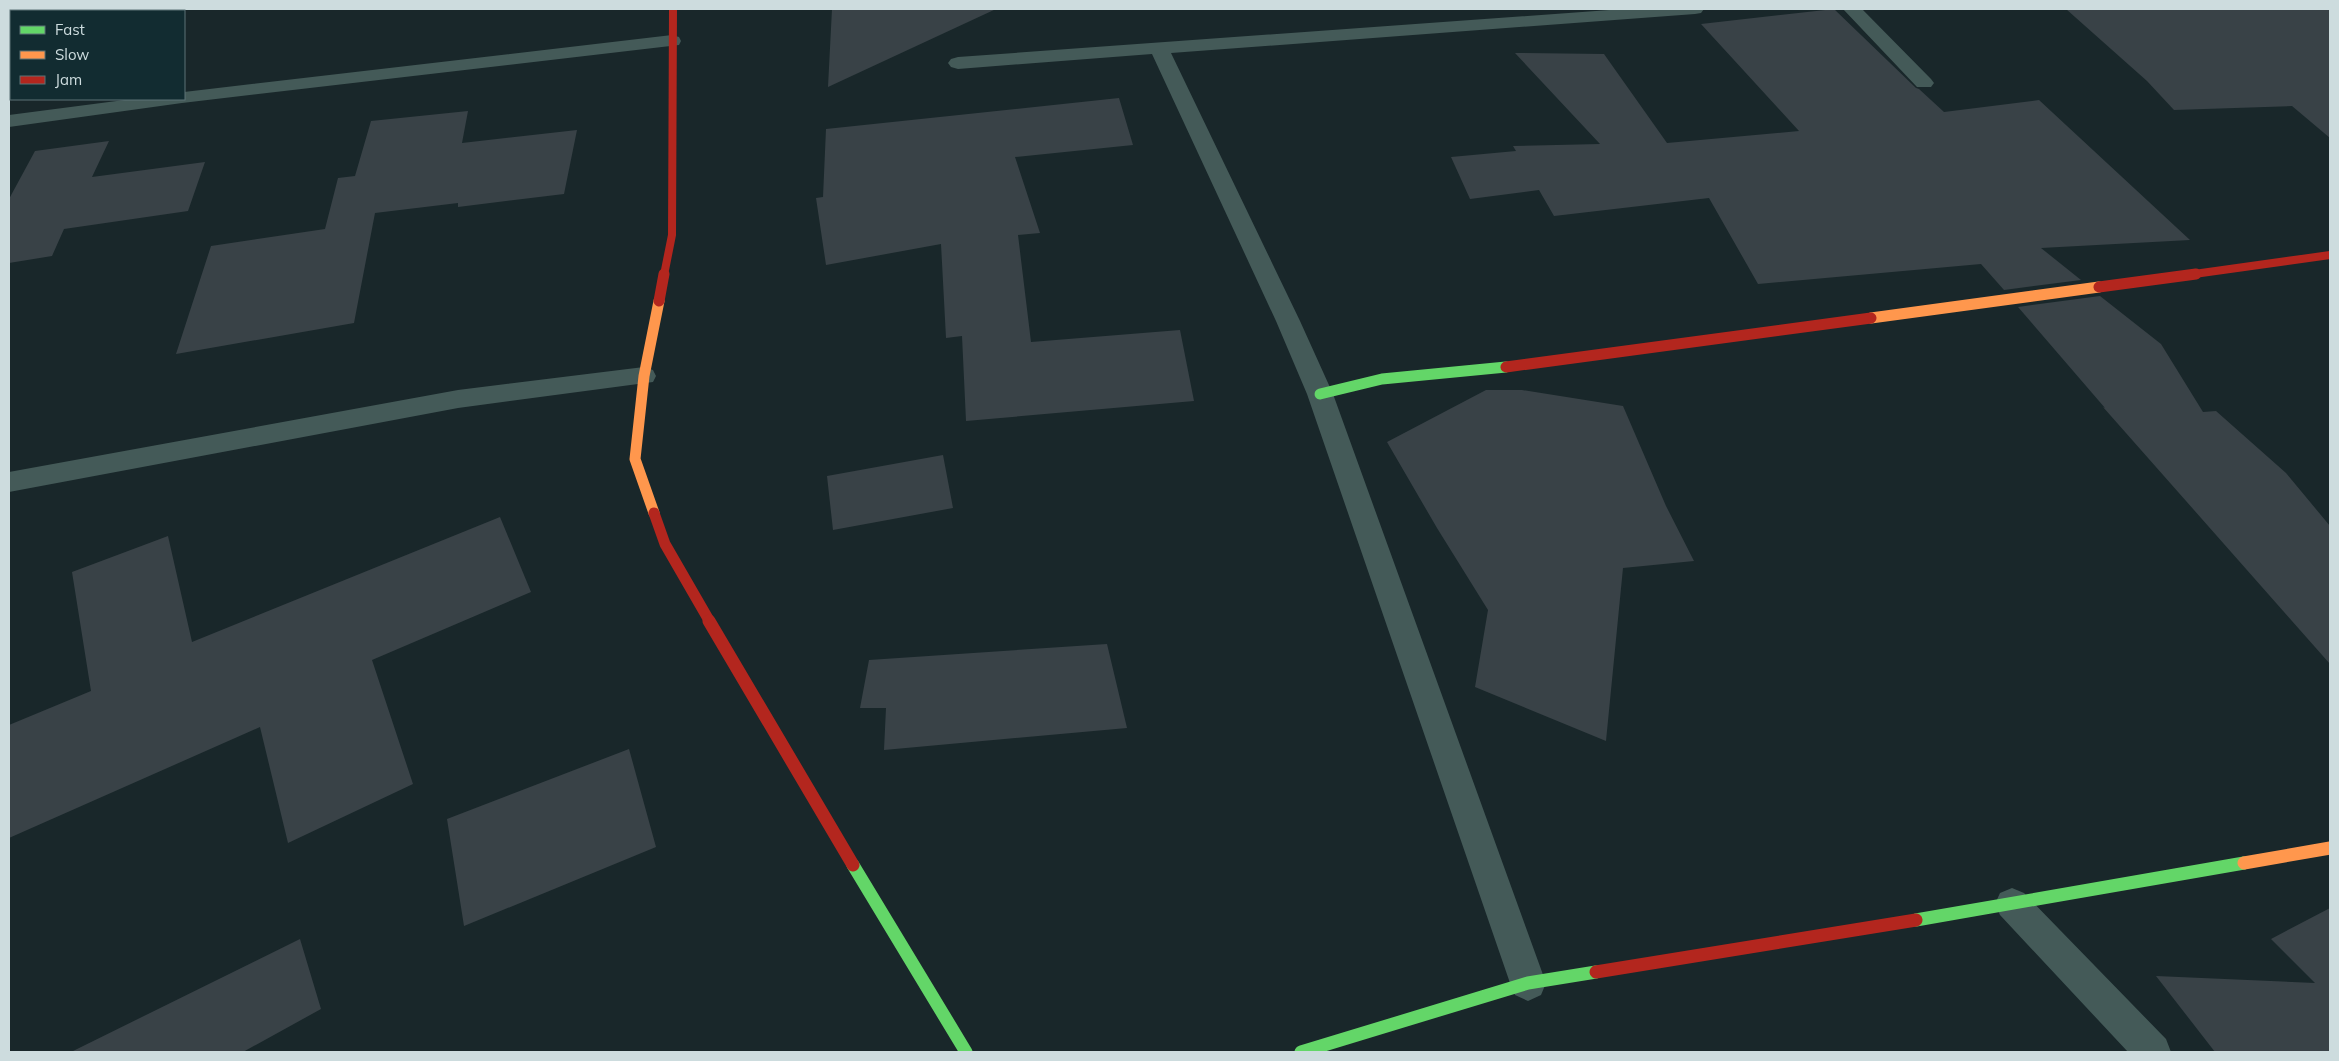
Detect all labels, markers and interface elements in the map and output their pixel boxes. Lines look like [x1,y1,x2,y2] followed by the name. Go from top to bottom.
[10,10,185,100] legend
[55,20,85,39] text: Fast
[55,45,89,64] text: Slow
[55,70,82,89] text: Jam

